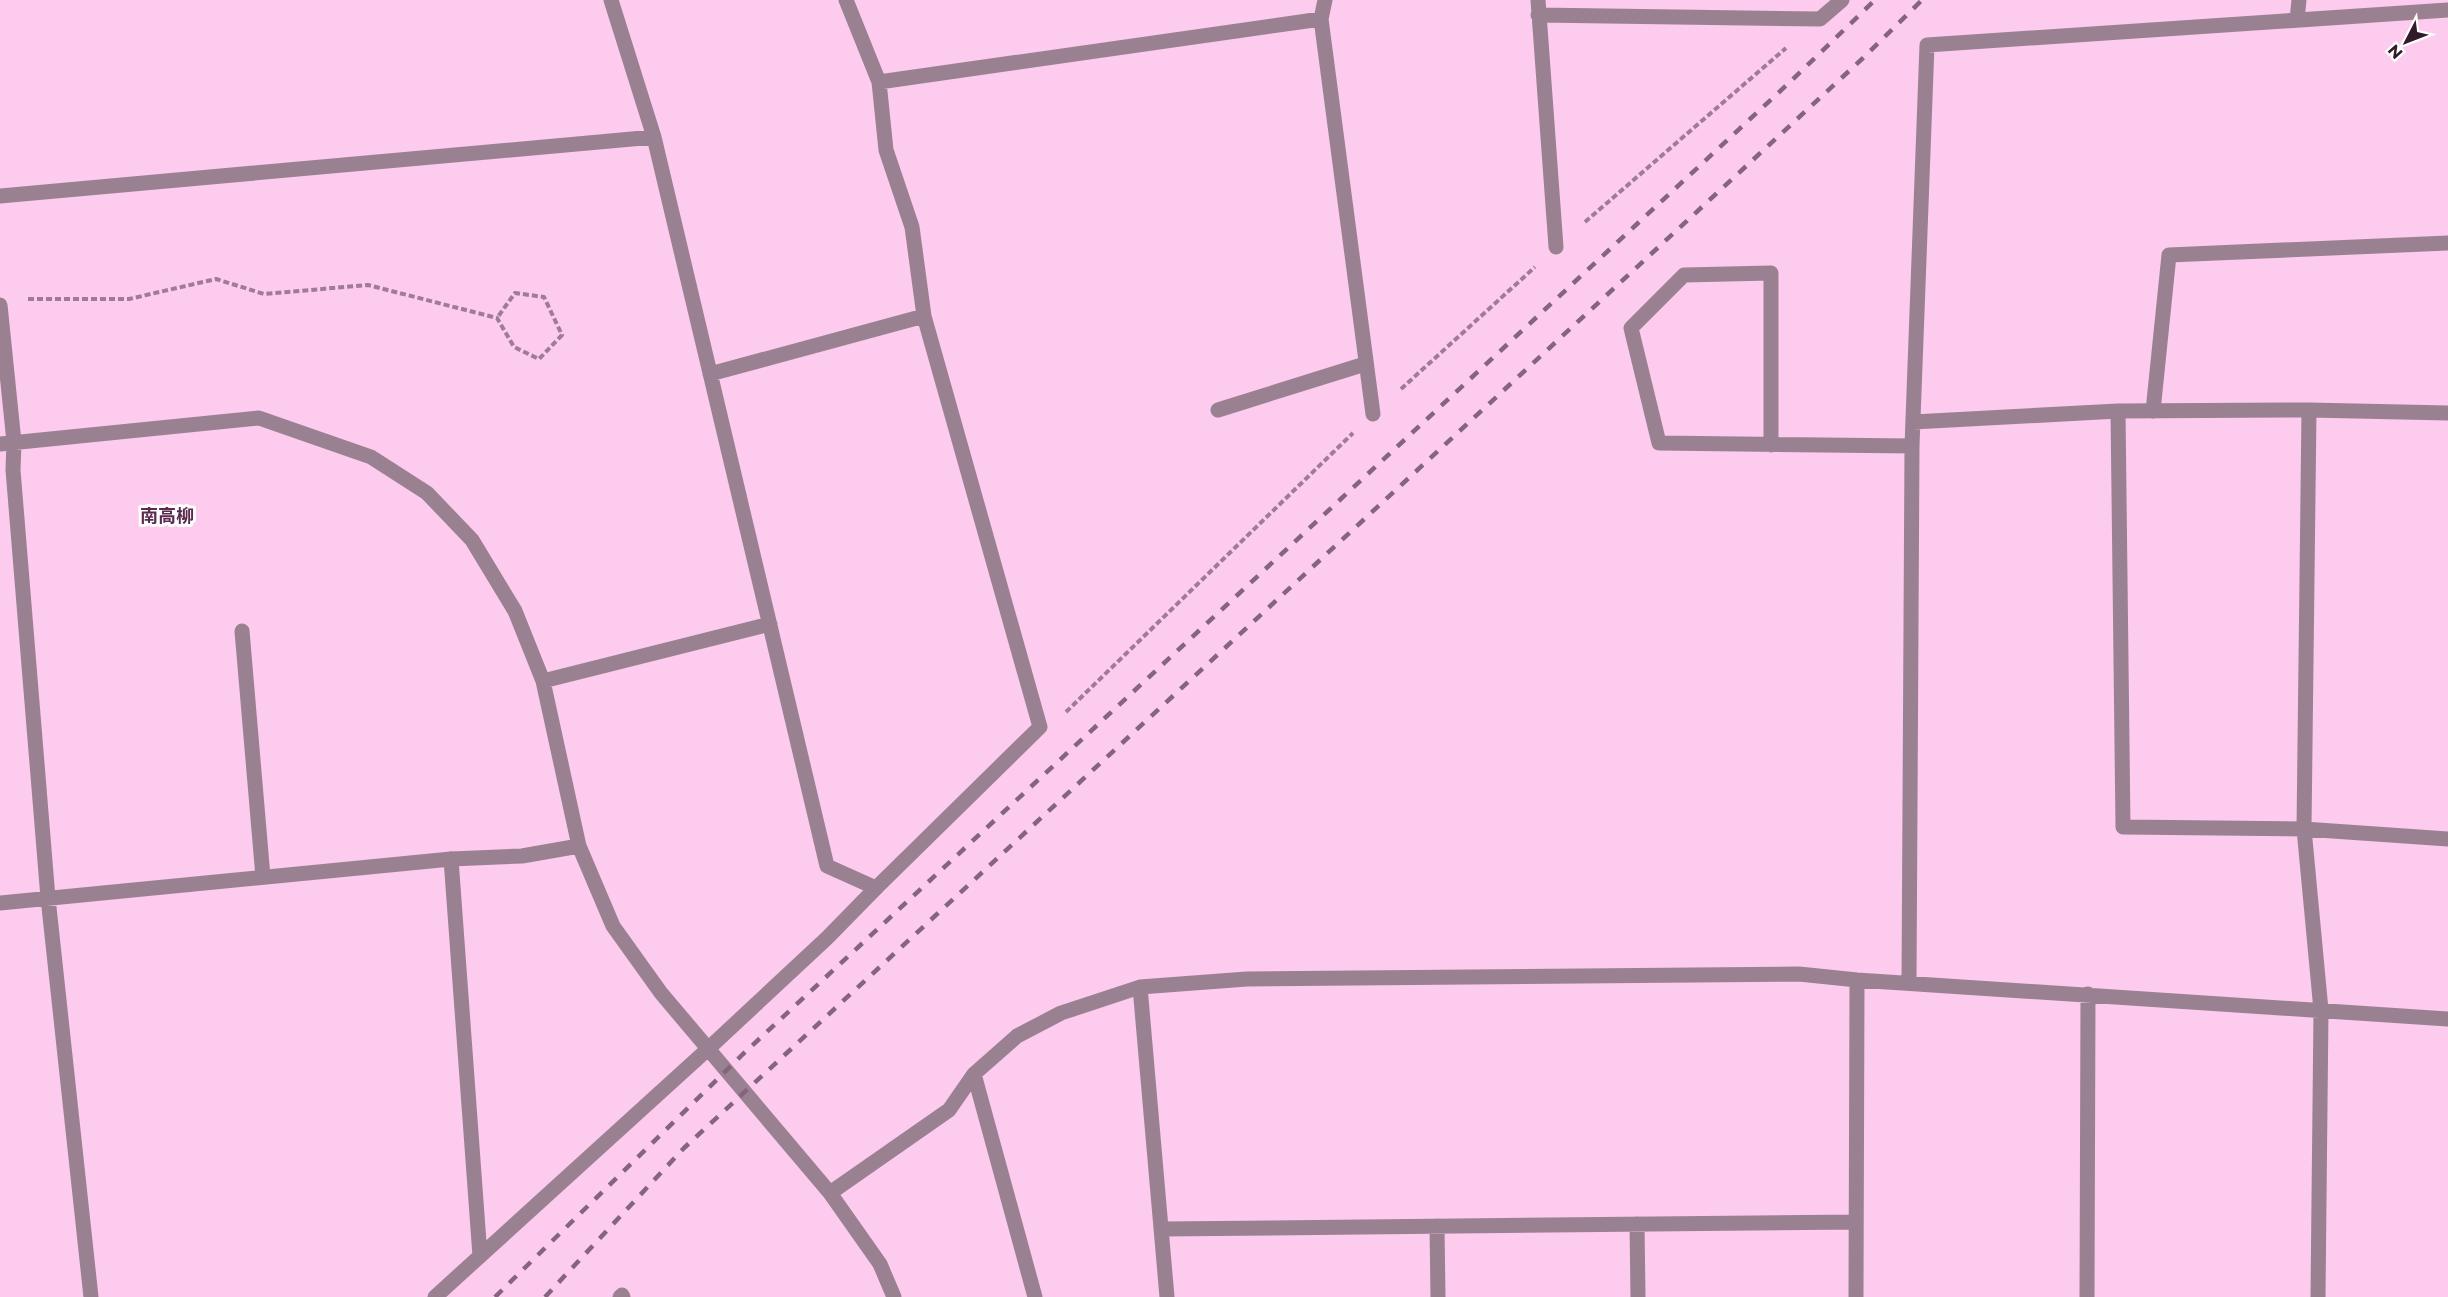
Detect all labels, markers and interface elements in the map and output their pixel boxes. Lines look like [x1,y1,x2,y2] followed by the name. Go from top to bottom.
[2376,12,2436,72] north arrow
[2384,41,2407,63] text: N
[140,505,194,527] district label: 南高柳

